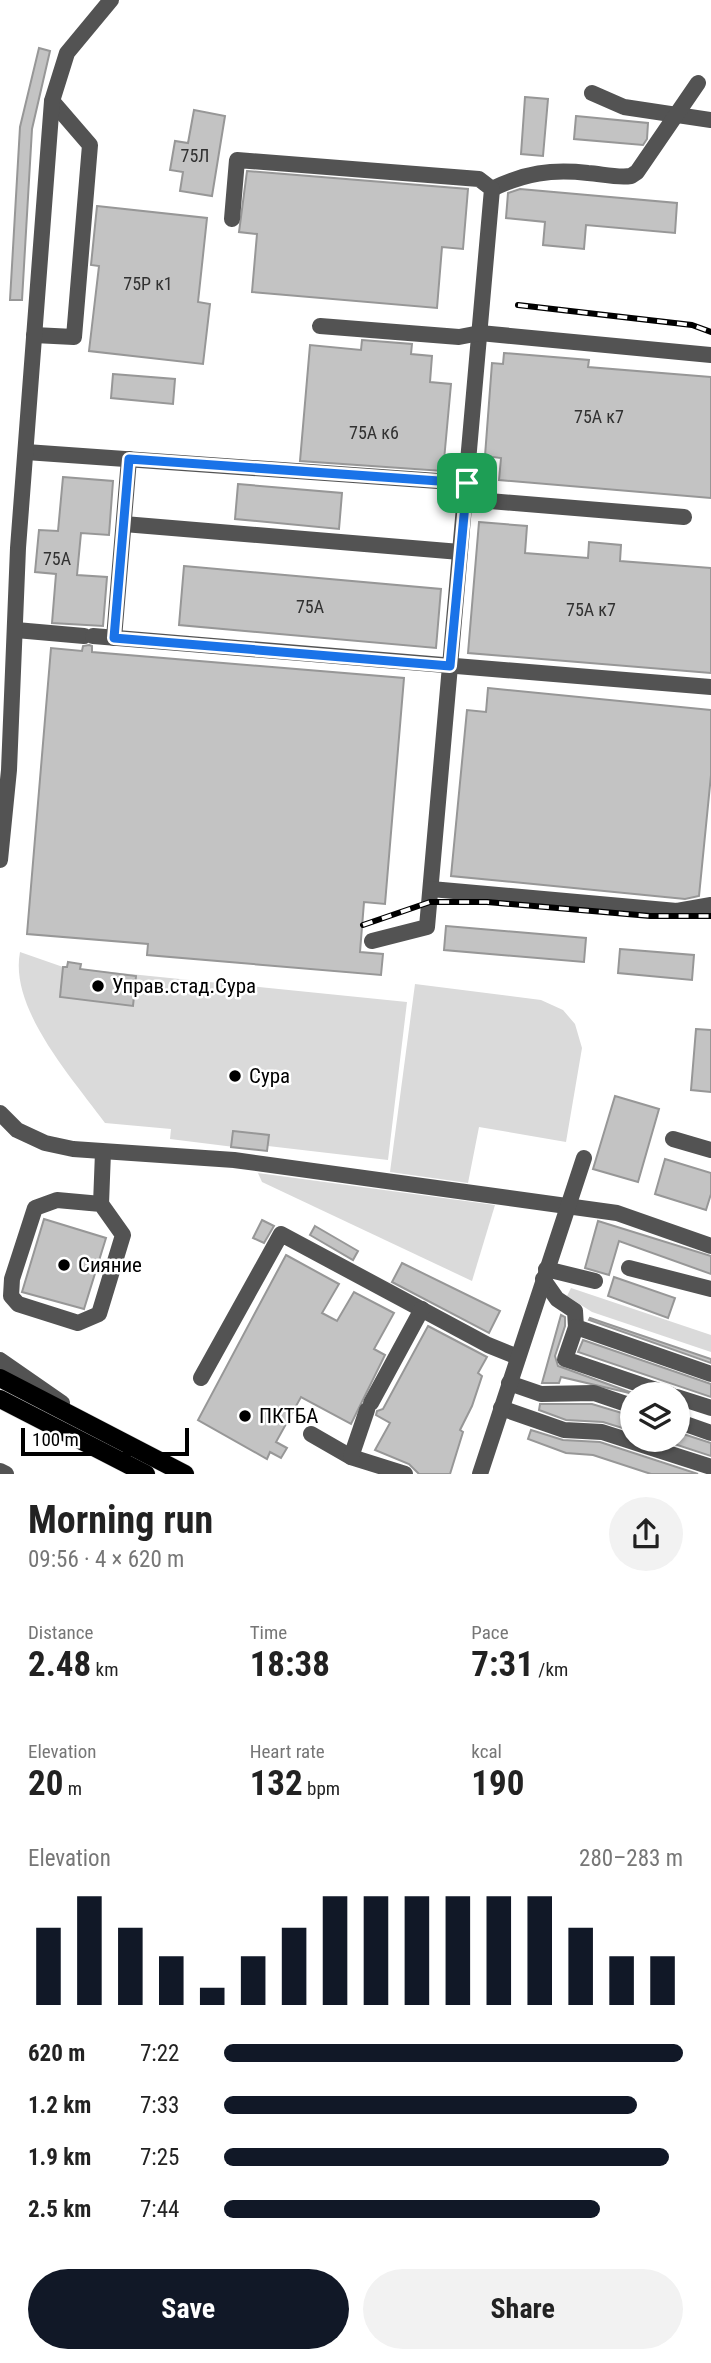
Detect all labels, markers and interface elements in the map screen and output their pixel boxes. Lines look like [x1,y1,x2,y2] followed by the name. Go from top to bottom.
[181,145,209,166] house number: 75Л
[123,273,173,294] house number: 75Р к1
[574,406,624,427] house number: 75А к7
[349,422,399,443] house number: 75А к6
[437,453,497,513] pin
[448,464,486,502] icon: arrive
[43,548,72,569] house number: 75А
[296,596,325,617] house number: 75А
[566,599,616,620] house number: 75А к7
[112,974,256,998] place label: Управ.стад.Сура
[90,978,106,994] marker: Управ.стад.Сура
[249,1064,290,1088] place label: Сура
[227,1068,243,1084] marker: Сура
[78,1253,142,1277] place label: Сияние
[56,1257,72,1273] marker: Сияние
[620,1382,690,1452] map controls
[620,1382,690,1452] button: layers
[259,1404,318,1428] place label: ПКТБА
[237,1408,253,1424] marker: ПКТБА
[21,1425,189,1457] scale bar
[32,1428,79,1451] text: 100 m
[609,1497,683,1571] button: share
[28,1498,213,1542] text: Morning run
[28,1546,184,1573] text: 09:56 · 4 × 620 m
[28,1621,93,1644] text: Distance
[250,1621,287,1644] text: Time
[471,1621,509,1644] text: Pace
[28,1644,91,1685] text: 2.48
[250,1644,330,1685] text: 18:38
[471,1644,534,1685] text: 7:31
[91,1658,118,1681] text: km
[534,1658,568,1681] text: /km
[28,1740,96,1763] text: Elevation
[250,1740,325,1763] text: Heart rate
[471,1740,502,1763] text: kcal
[28,1763,63,1804] text: 20
[250,1763,303,1804] text: 132
[471,1763,524,1804] text: 190
[63,1777,82,1800] text: m
[303,1777,340,1800] text: bpm
[28,1845,111,1872] text: Elevation
[579,1845,683,1872] text: 280–283 m
[28,2040,85,2067] text: 620 m
[140,2040,179,2067] text: 7:22
[28,2092,91,2119] text: 1.2 km
[140,2092,179,2119] text: 7:33
[28,2144,91,2171] text: 1.9 km
[140,2144,179,2171] text: 7:25
[28,2196,91,2223] text: 2.5 km
[140,2196,179,2223] text: 7:44
[28,2269,349,2349] button: Save
[363,2269,683,2349] button: Share

